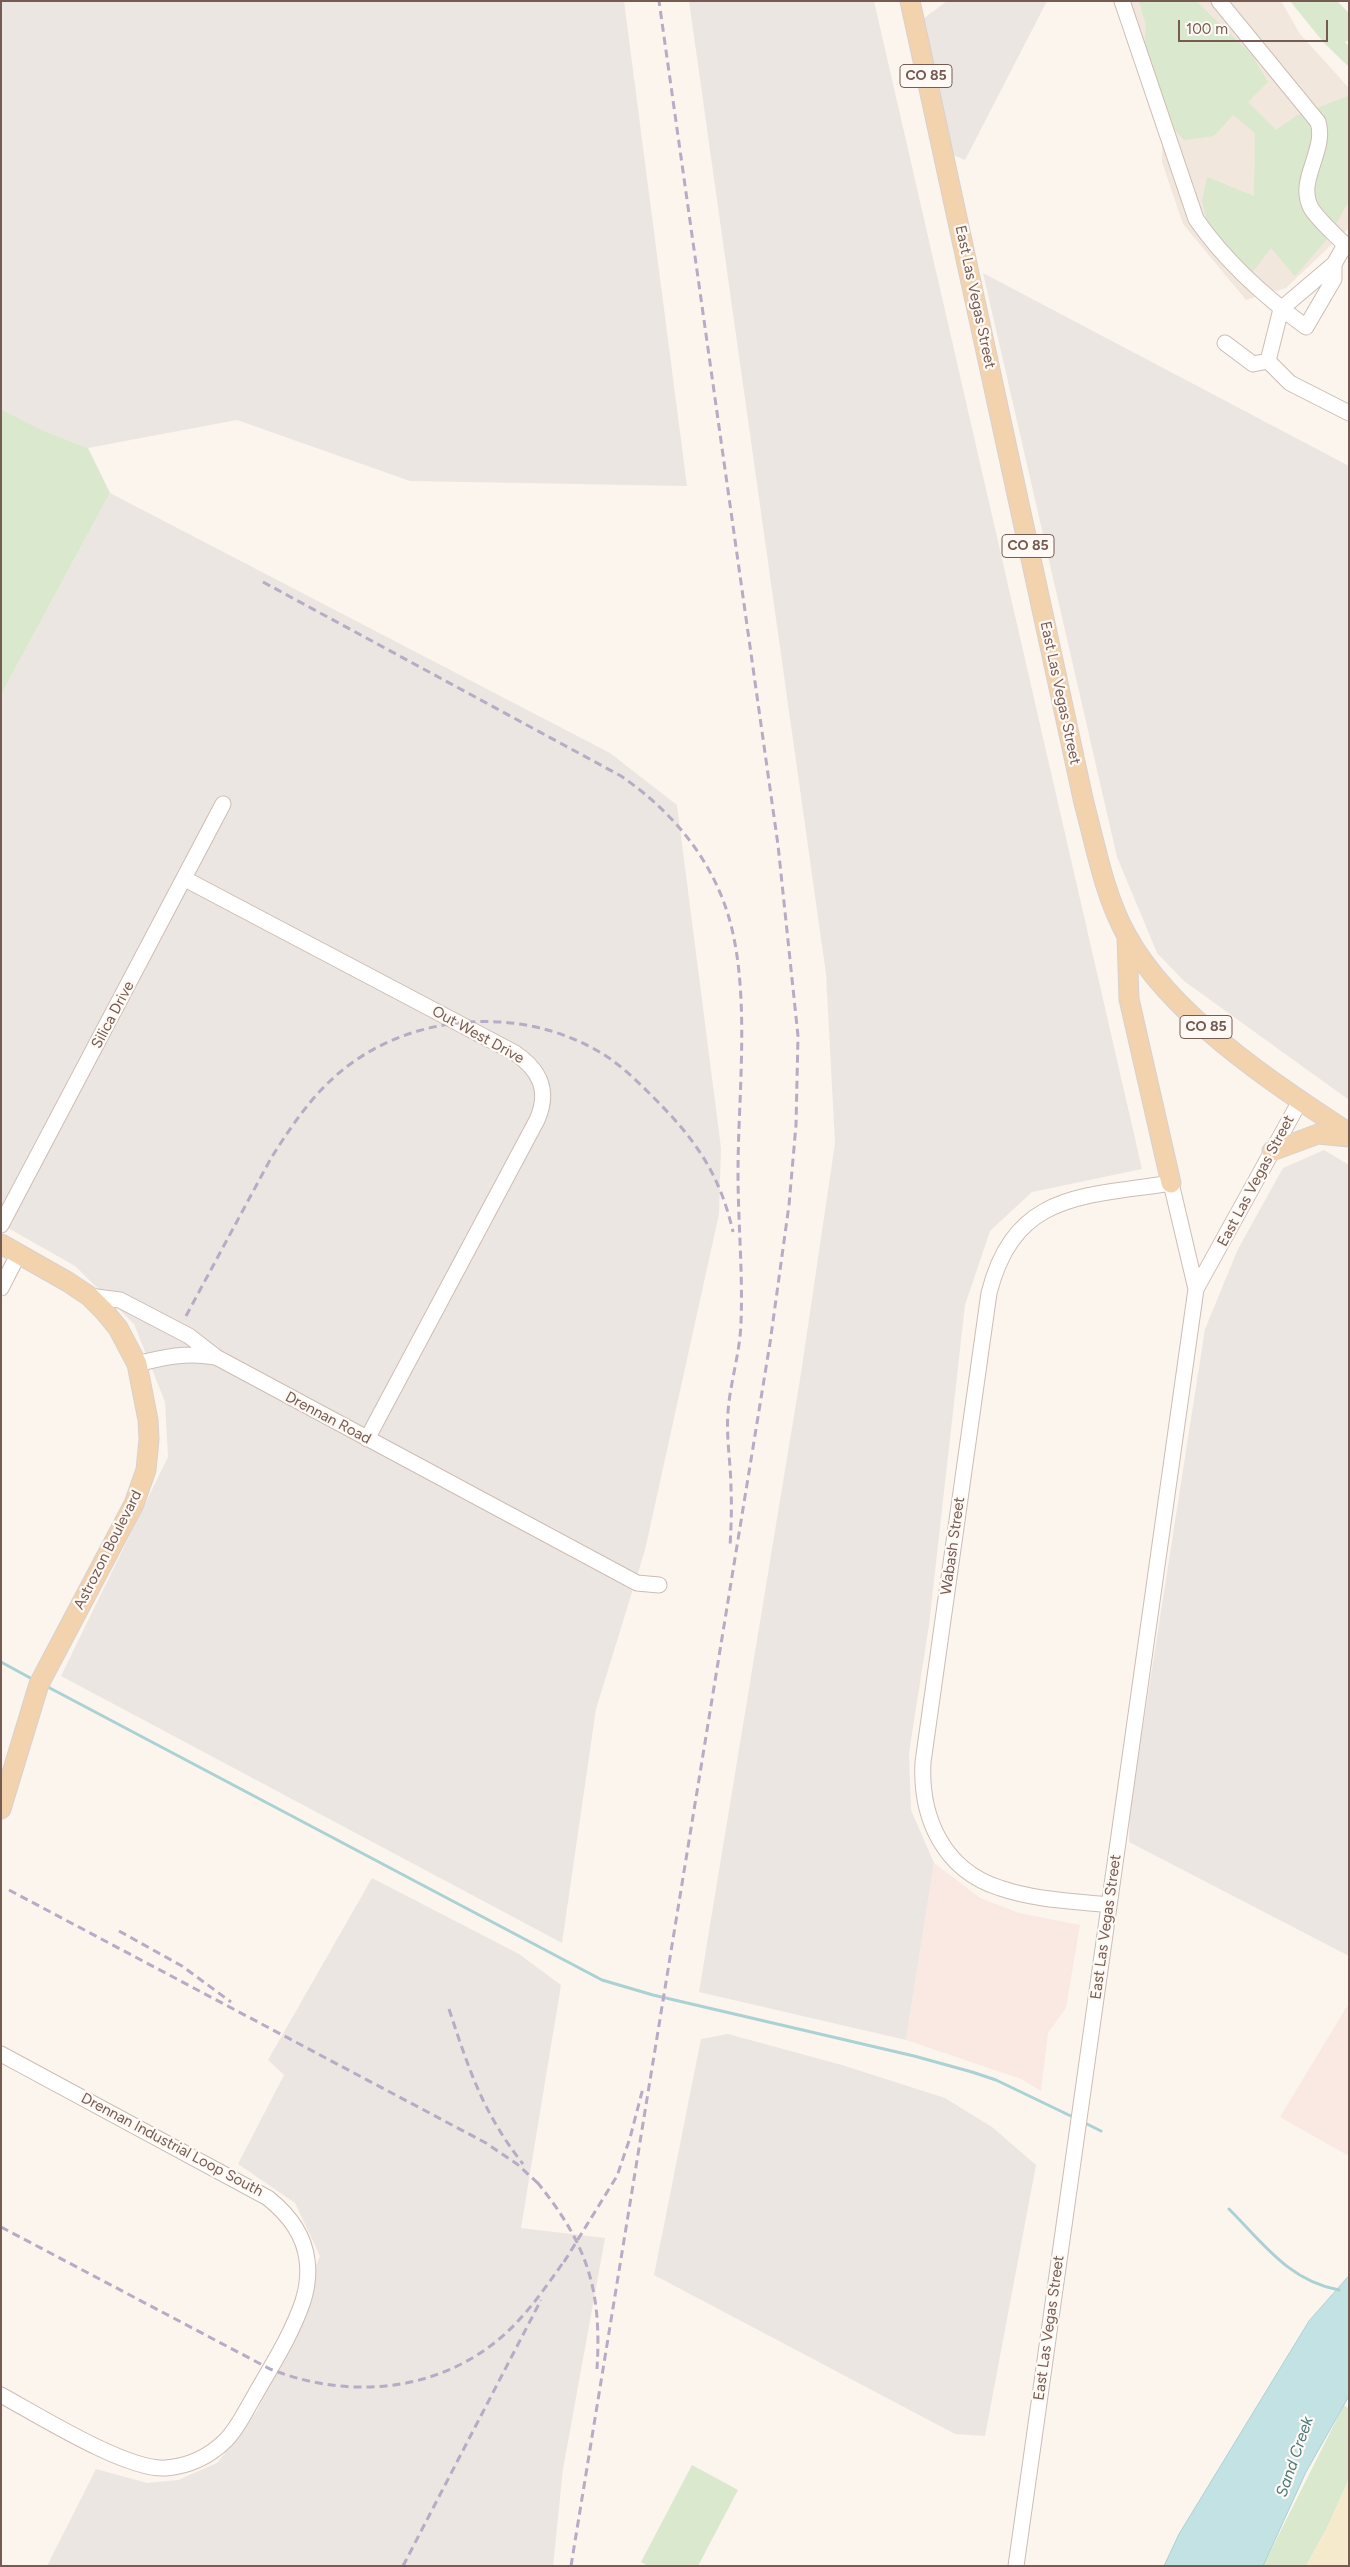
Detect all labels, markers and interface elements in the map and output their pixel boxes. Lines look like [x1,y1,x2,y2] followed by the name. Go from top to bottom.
[1180,10,1330,42] scale bar
[1186,20,1228,38] text: 100 m
[900,64,952,88] road number: CO 85
[951,224,999,370] street label: East Las Vegas Street
[1002,534,1054,558] road number: CO 85
[1036,620,1084,766] street label: East Las Vegas Street
[88,978,138,1052] street label: Silica Drive
[429,1002,527,1068] street label: Out West Drive
[1180,1016,1232,1038] road number: CO 85
[1214,1112,1298,1250] street label: East Las Vegas Street
[282,1388,374,1448] street label: Drennan Road
[70,1487,146,1613] street label: Astrozon Boulevard
[937,1496,969,1596] street label: Wabash Street
[1087,1853,1125,2001] street label: East Las Vegas Street
[78,2089,266,2201] street label: Drennan Industrial Loop South
[1030,2254,1068,2402] street label: East Las Vegas Street
[1272,2414,1318,2500] water label: Sand Creek

